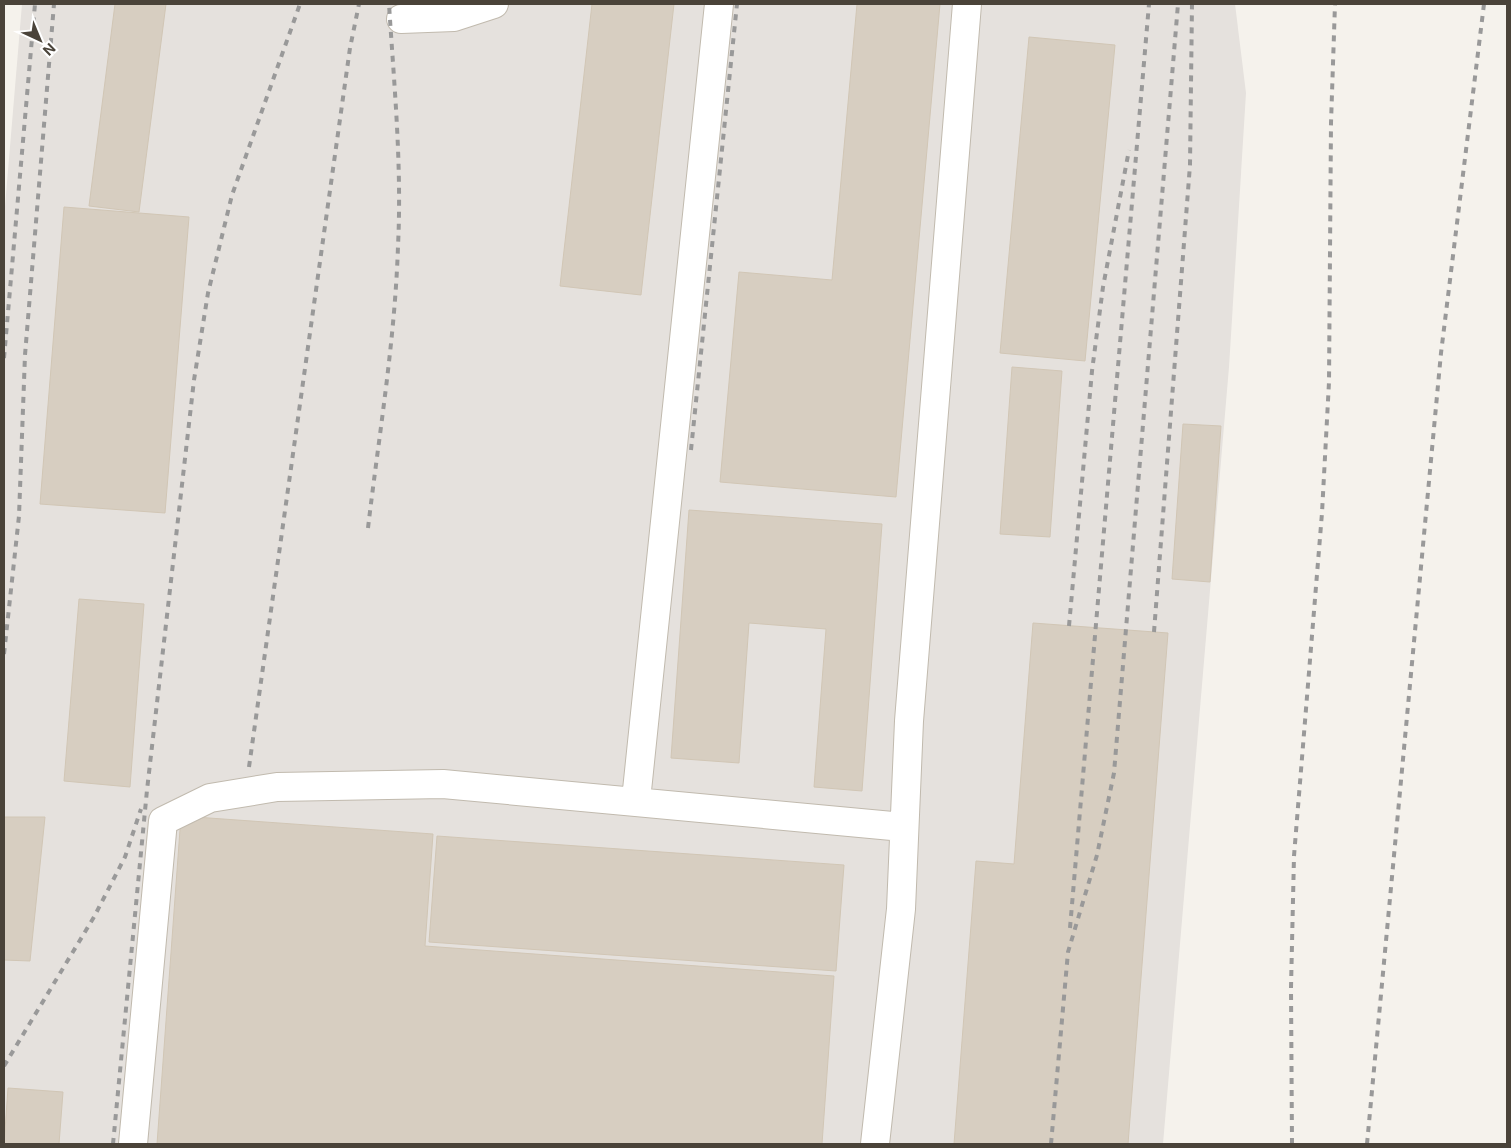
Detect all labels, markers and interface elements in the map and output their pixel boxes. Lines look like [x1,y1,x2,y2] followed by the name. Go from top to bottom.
[15,15,65,65] north arrow
[40,40,59,60] text: N

